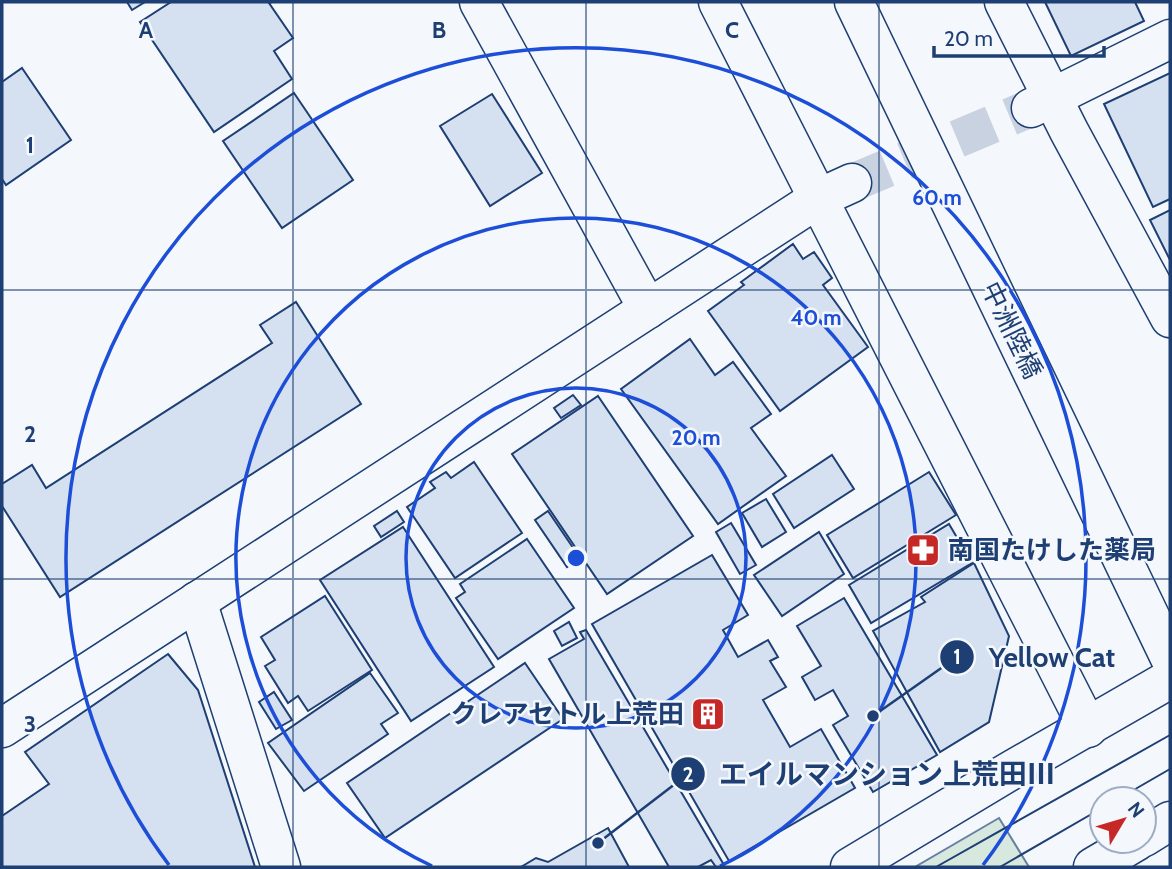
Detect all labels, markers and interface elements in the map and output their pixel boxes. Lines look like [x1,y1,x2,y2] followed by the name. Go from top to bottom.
[934,14,1104,58] scale bar
[139,16,154,44] text: A
[432,16,446,44] text: B
[725,16,739,44] text: C
[944,26,993,51] text: 20 m
[26,131,34,159] text: 1
[912,185,962,210] text: 60 m
[975,276,1049,384] street label: 中洲陸橋
[791,305,841,330] text: 40 m
[24,420,36,448] text: 2
[672,425,720,450] text: 20 m
[904,531,942,569] pharmacy icon: 南国たけした薬局
[948,534,1156,566] place label: 南国たけした薬局
[564,546,588,570] centre of rings
[940,632,1129,681] callout: Yellow Cat
[988,640,1115,674] text: Yellow Cat
[953,644,961,669] text: 1
[689,695,727,733] building icon: クレアセトル上荒田
[451,698,684,730] place label: クレアセトル上荒田
[24,710,36,738] text: 3
[670,750,1069,799] callout: エイルマンション上荒田Ⅲ
[719,757,1055,791] text: エイルマンション上荒田Ⅲ
[682,762,694,787] text: 2
[1088,785,1158,855] north arrow
[1123,797,1149,822] text: N

